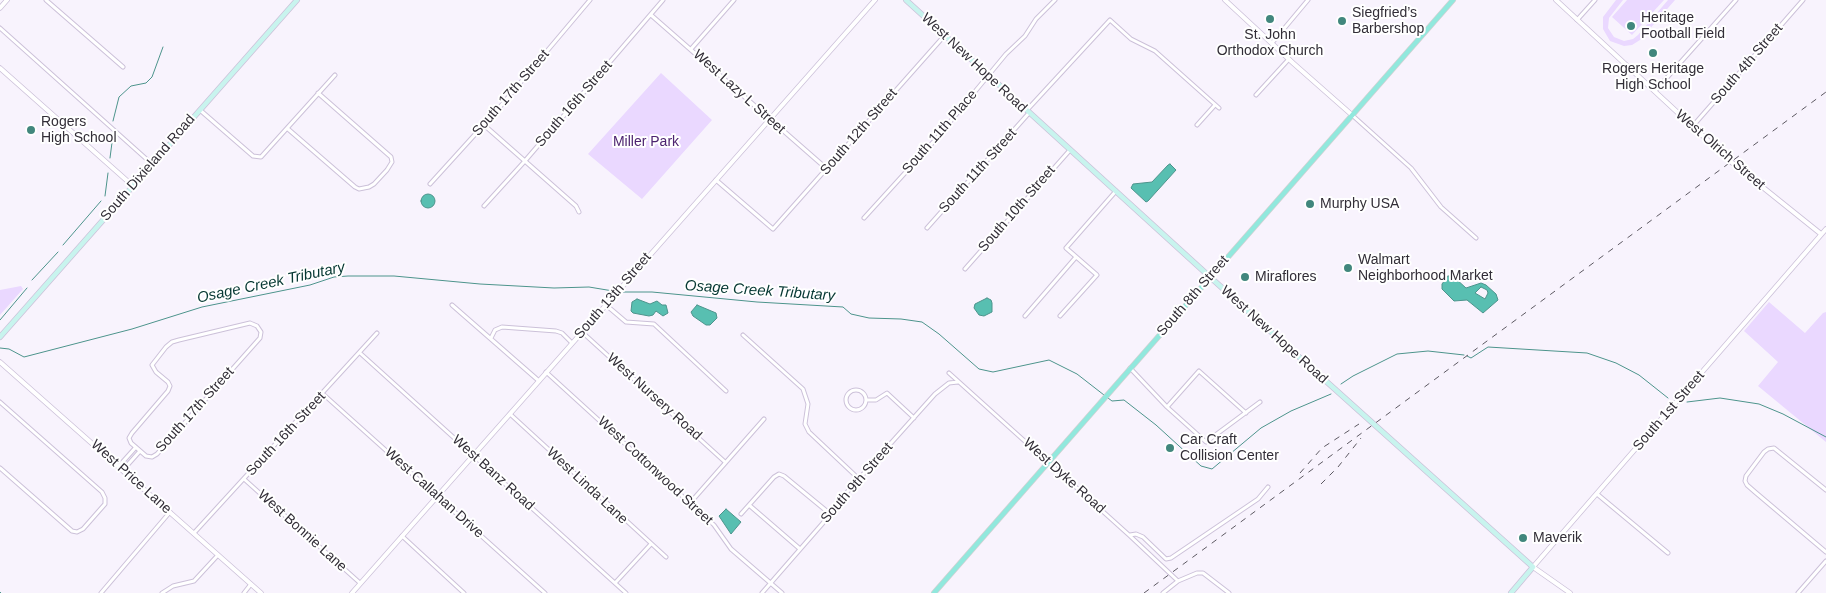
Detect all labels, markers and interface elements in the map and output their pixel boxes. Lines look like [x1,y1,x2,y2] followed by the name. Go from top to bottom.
[1352,5,1424,38] place label: Siegfried’s Barbershop
[918,10,1030,116] street label: West New Hope Road
[1641,10,1725,42] place label: Heritage Football Field
[1264,13,1276,25] marker: St. John Orthodox Church
[1336,15,1348,27] marker: Siegfried’s Barbershop
[1625,20,1637,32] marker: Heritage Football Field
[1707,20,1787,108] street label: South 4th Street
[1217,27,1323,59] place label: St. John Orthodox Church
[469,46,553,140] street label: South 17th Street
[690,46,788,138] street label: West Lazy L Street
[1647,47,1659,59] marker: Rogers Heritage High School
[532,57,616,151] street label: South 16th Street
[1602,61,1704,94] place label: Rogers Heritage High School
[817,85,901,179] street label: South 12th Street
[899,87,981,177] street label: South 11th Place
[1672,106,1768,194] street label: West Olrich Street
[97,111,199,225] street label: South Dixieland Road
[41,114,116,146] place label: Rogers High School
[25,124,37,136] marker: Rogers High School
[936,125,1020,217] street label: South 11th Street
[613,134,679,150] park label: Miller Park
[975,162,1059,256] street label: South 10th Street
[1320,196,1399,212] place label: Murphy USA
[1304,198,1316,210] marker: Murphy USA
[571,249,655,343] street label: South 13th Street
[1153,252,1233,340] street label: South 8th Street
[1358,252,1493,284] place label: Walmart Neighborhood Market
[195,259,347,307] water label: Osage Creek Tributary
[1342,262,1354,274] marker: Walmart Neighborhood Market
[1255,269,1316,285] place label: Miraflores
[1239,271,1251,283] marker: Miraflores
[684,277,836,305] water label: Osage Creek Tributary
[1217,283,1331,387] street label: West New Hope Road
[603,350,705,444] street label: West Nursery Road
[152,364,238,456] street label: South 17th Street
[1630,368,1708,454] street label: South 1st Street
[243,388,329,480] street label: South 16th Street
[594,413,716,529] street label: West Cottonwood Street
[448,432,538,514] street label: West Banz Road
[1180,432,1279,464] place label: Car Craft Collision Center
[1019,435,1109,517] street label: West Dyke Road
[87,436,175,518] street label: West Price Lane
[817,439,897,527] street label: South 9th Street
[1164,442,1176,454] marker: Car Craft Collision Center
[381,444,487,542] street label: West Callahan Drive
[543,444,631,528] street label: West Linda Lane
[254,487,350,575] street label: West Bonnie Lane
[1533,530,1582,546] place label: Maverik
[1517,532,1529,544] marker: Maverik

